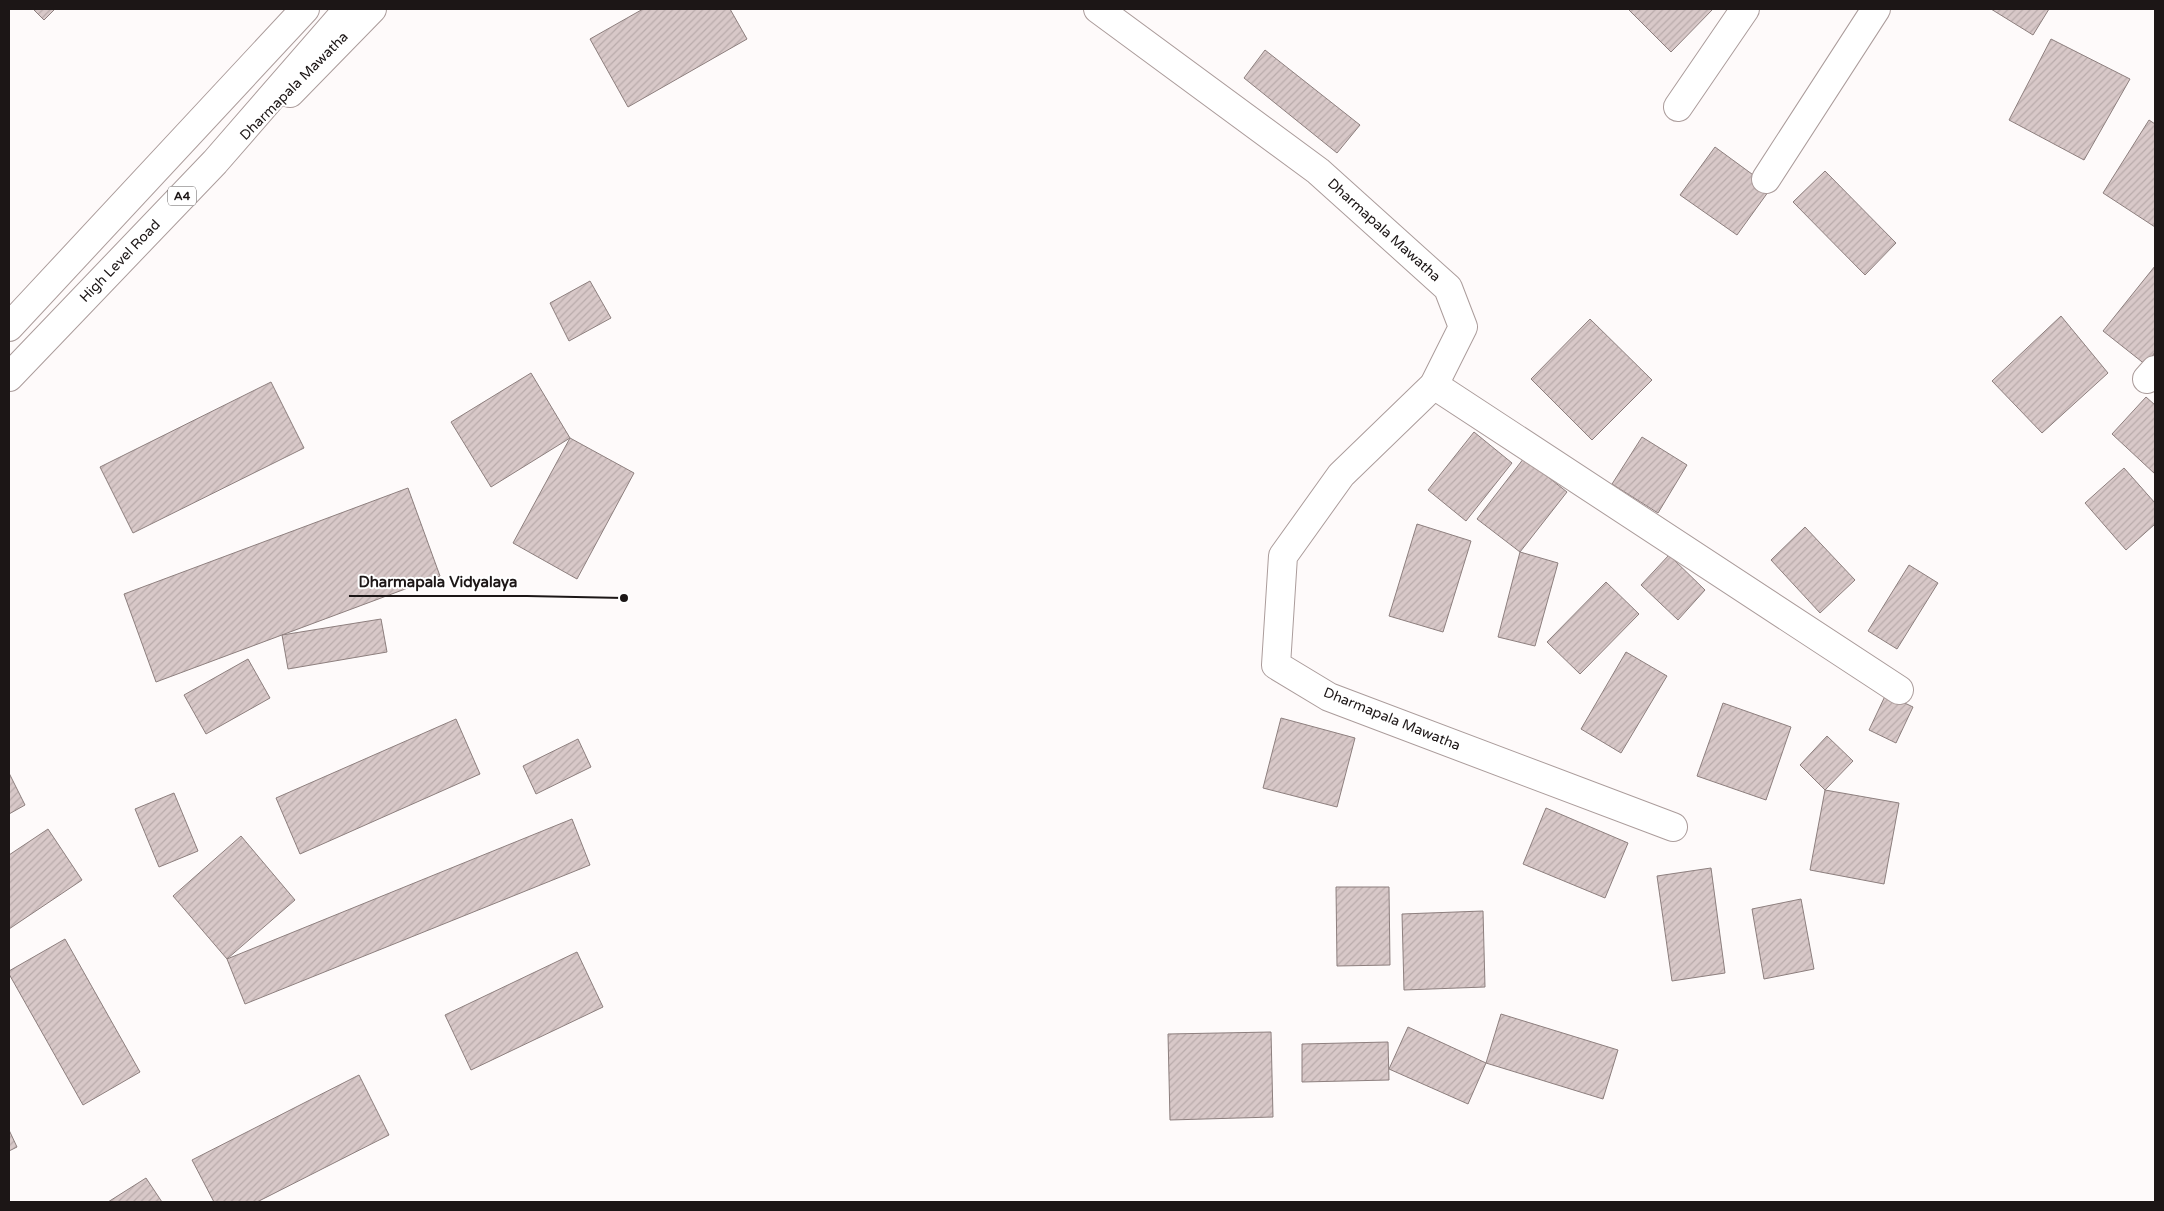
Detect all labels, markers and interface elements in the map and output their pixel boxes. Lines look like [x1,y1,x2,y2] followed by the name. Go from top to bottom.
[236,28,352,144] street label: Dharmapala Mawatha
[1324,175,1444,285] street label: Dharmapala Mawatha
[168,187,196,206] road number: A4
[76,216,164,306] street label: High Level Road
[349,566,527,596] callout: Dharmapala Vidyalaya
[359,573,517,592] text: Dharmapala Vidyalaya
[1321,684,1463,754] street label: Dharmapala Mawatha

